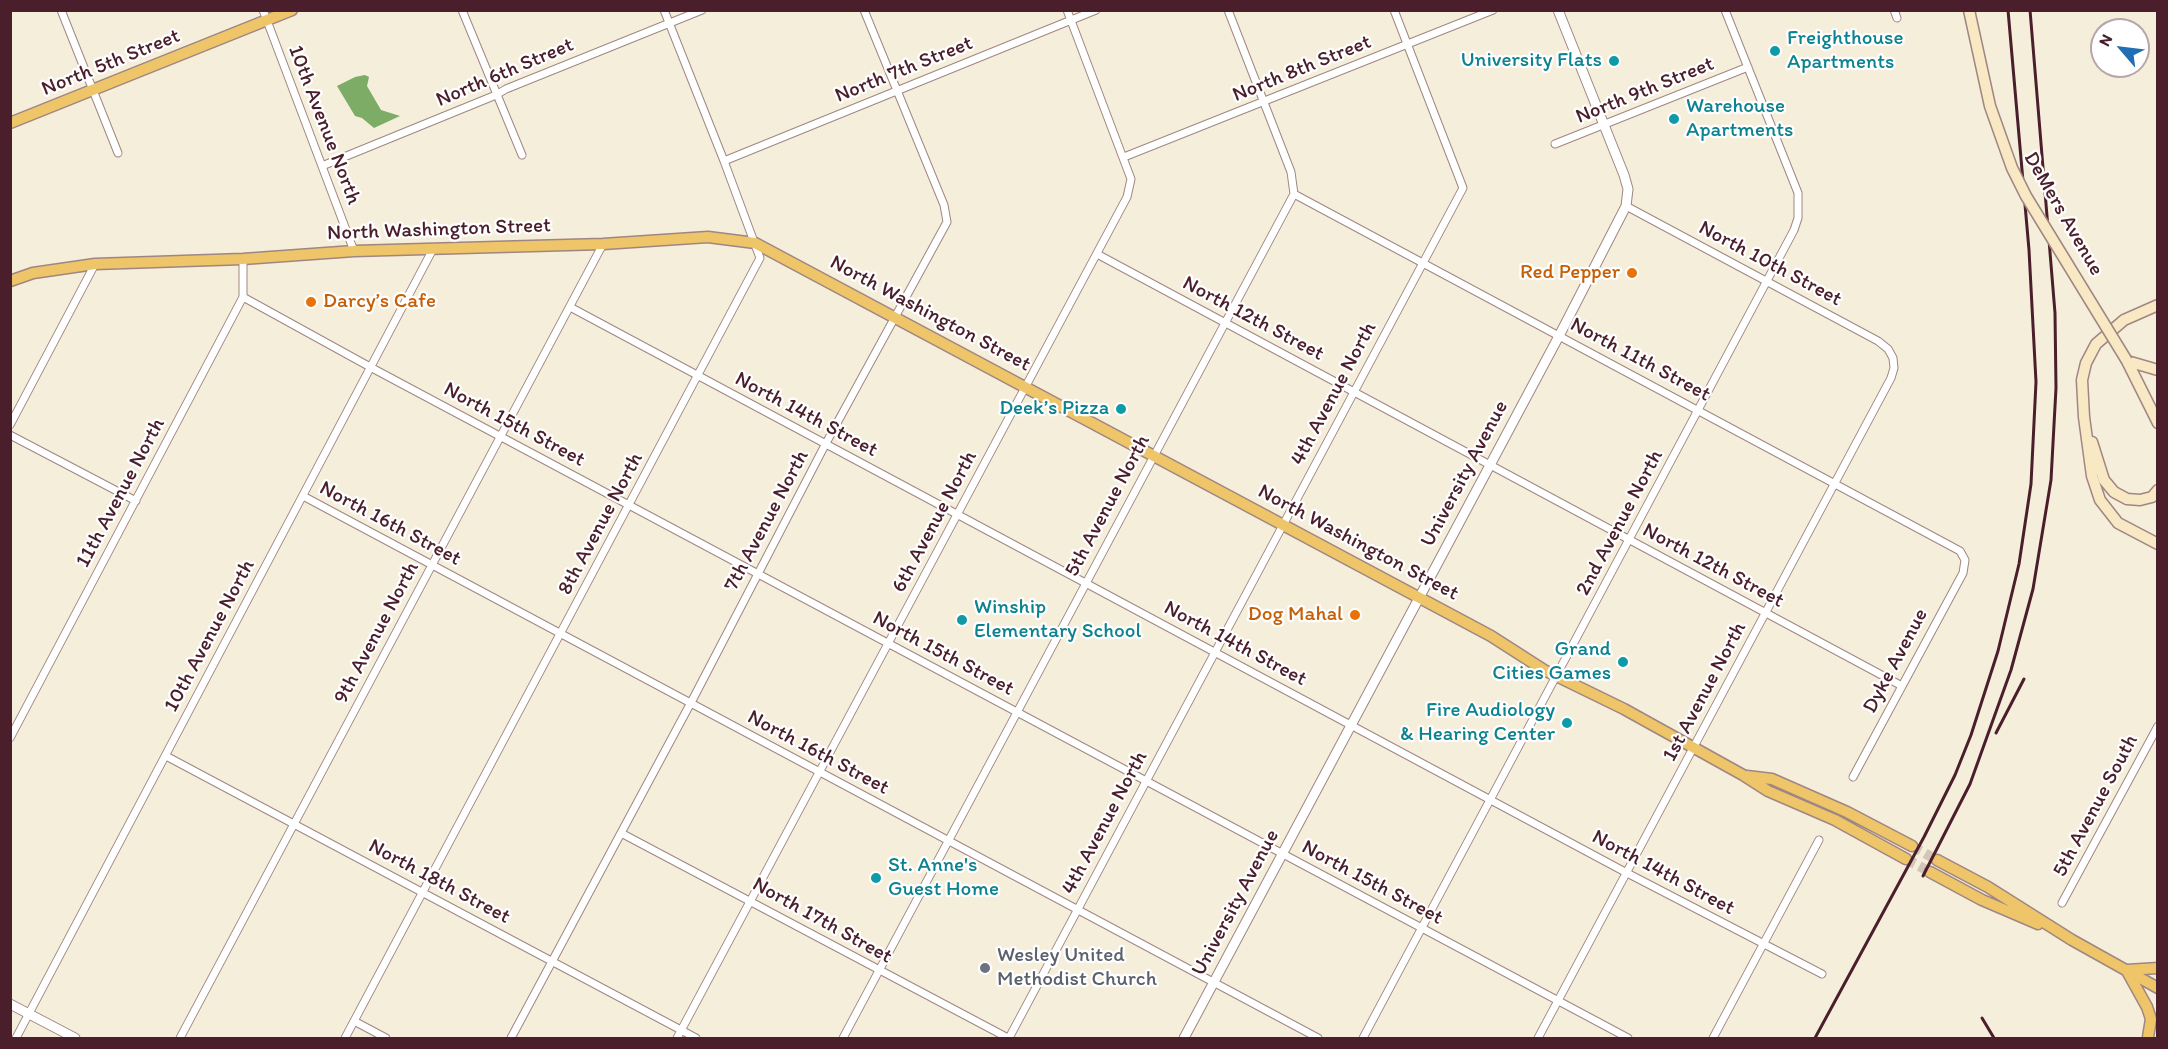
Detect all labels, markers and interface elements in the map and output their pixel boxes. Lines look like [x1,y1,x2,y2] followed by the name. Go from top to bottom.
[2090,18,2150,78] north arrow
[38,24,184,102] street label: North 5th Street
[1787,26,1903,76] place label: Freighthouse Apartments
[1229,30,1375,108] street label: North 8th Street
[831,31,977,109] street label: North 7th Street
[2095,31,2116,49] text: N
[432,33,578,113] street label: North 6th Street
[282,42,366,208] street label: 10th Avenue North
[1768,44,1782,58] marker: Freighthouse Apartments
[1461,48,1602,74] place label: University Flats
[1572,52,1718,130] street label: North 9th Street
[1607,54,1621,68] marker: University Flats
[1686,94,1793,144] place label: Warehouse Apartments
[1667,112,1681,126] marker: Warehouse Apartments
[2017,148,2109,280] street label: DeMers Avenue
[327,213,551,247] street label: North Washington Street
[1694,216,1846,312] street label: North 10th Street
[825,250,1035,378] street label: North Washington Street
[1520,260,1620,286] place label: Red Pepper
[1625,266,1639,280] marker: Red Pepper
[1178,271,1328,367] street label: North 12th Street
[323,289,436,315] place label: Darcy’s Cafe
[304,295,318,309] marker: Darcy’s Cafe
[1565,312,1715,408] street label: North 11th Street
[1286,318,1382,470] street label: 4th Avenue North
[730,367,882,463] street label: North 14th Street
[439,377,589,473] street label: North 15th Street
[999,396,1109,422] place label: Deek’s Pizza
[1416,397,1514,551] street label: University Avenue
[1114,402,1128,416] marker: Deek’s Pizza
[71,414,171,572] street label: 11th Avenue North
[1060,431,1156,581] street label: 5th Avenue North
[719,446,815,596] street label: 7th Avenue North
[1571,446,1669,600] street label: 2nd Avenue North
[887,447,983,597] street label: 6th Avenue North
[553,449,649,599] street label: 8th Avenue North
[315,476,465,572] street label: North 16th Street
[1253,479,1463,607] street label: North Washington Street
[1638,518,1788,614] street label: North 12th Street
[159,556,261,716] street label: 10th Avenue North
[329,558,425,708] street label: 9th Avenue North
[974,595,1141,645] place label: Winship Elementary School
[1159,596,1311,692] street label: North 14th Street
[1248,602,1343,628] place label: Dog Mahal
[1858,604,1934,718] street label: Dyke Avenue
[868,606,1018,702] street label: North 15th Street
[1348,608,1362,622] marker: Dog Mahal
[955,613,969,627] marker: Winship Elementary School
[1658,618,1752,766] street label: 1st Avenue North
[1492,637,1611,687] place label: Grand Cities Games
[1616,655,1630,669] marker: Grand Cities Games
[1400,698,1555,748] place label: Fire Audiology & Hearing Center
[743,705,893,801] street label: North 16th Street
[1560,716,1574,730] marker: Fire Audiology & Hearing Center
[2048,731,2144,881] street label: 5th Avenue South
[1057,747,1153,899] street label: 4th Avenue North
[1587,825,1739,921] street label: North 14th Street
[1187,826,1285,980] street label: University Avenue
[364,834,514,930] street label: North 18th Street
[1297,835,1447,931] street label: North 15th Street
[888,853,999,903] place label: St. Anne's Guest Home
[869,871,883,885] marker: St. Anne's Guest Home
[748,872,896,970] street label: North 17th Street
[997,943,1157,993] place label: Wesley United Methodist Church
[978,961,992,975] marker: Wesley United Methodist Church

